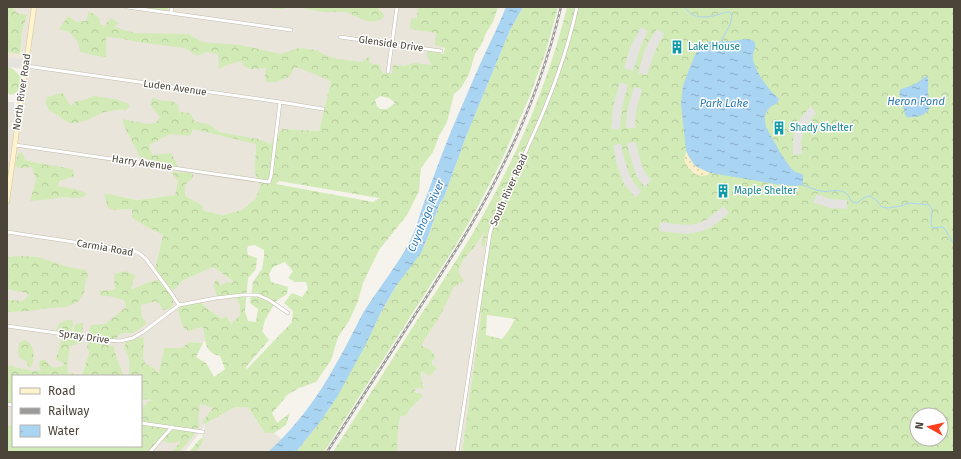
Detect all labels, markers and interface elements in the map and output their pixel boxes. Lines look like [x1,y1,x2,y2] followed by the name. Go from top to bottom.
[358,33,424,55] street label: Glenside Drive
[669,39,685,55] building icon: Lake House
[688,41,740,53] place label: Lake House
[11,53,33,131] street label: North River Road
[143,78,207,98] street label: Luden Avenue
[887,95,945,108] water label: Heron Pond
[700,97,748,110] water label: Park Lake
[771,120,787,136] building icon: Shady Shelter
[790,122,853,134] place label: Shady Shelter
[488,152,530,228] street label: South River Road
[111,153,173,173] street label: Harry Avenue
[405,177,447,254] water label: Cuyahoga River
[715,183,731,199] building icon: Maple Shelter
[734,185,797,197] place label: Maple Shelter
[76,237,134,259] street label: Carmia Road
[58,327,110,347] street label: Spray Drive
[12,375,142,447] legend
[48,384,76,398] text: Road
[48,404,89,418] text: Railway
[909,407,949,447] north arrow
[913,421,927,430] text: N
[48,424,80,438] text: Water

